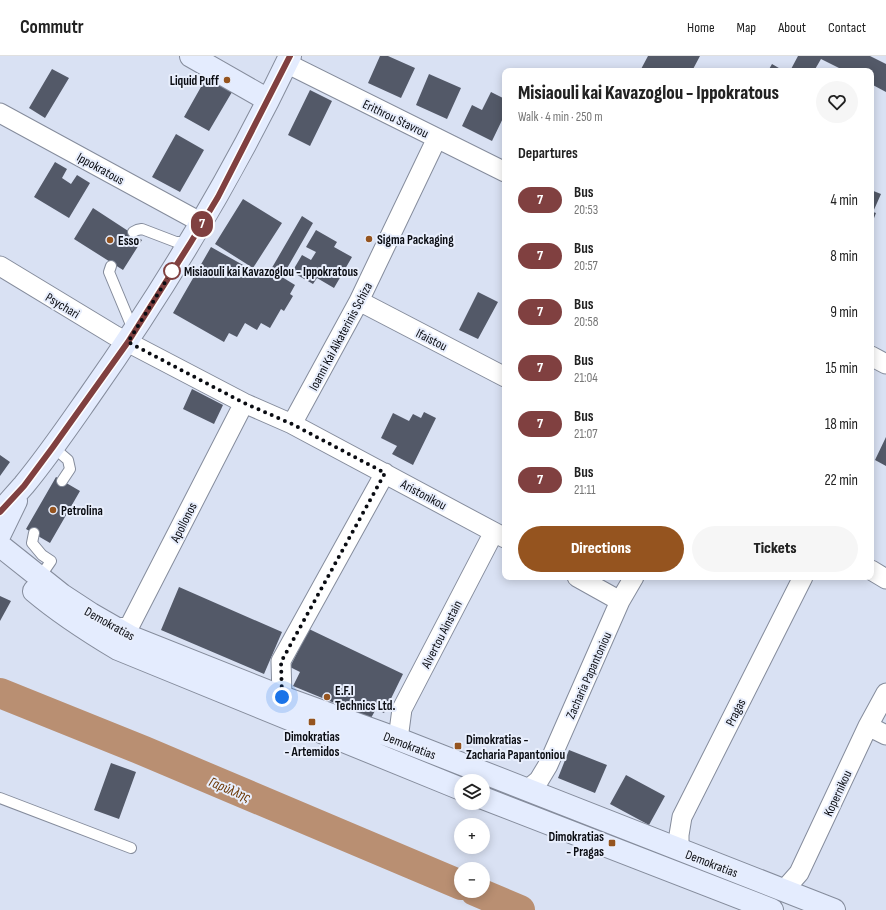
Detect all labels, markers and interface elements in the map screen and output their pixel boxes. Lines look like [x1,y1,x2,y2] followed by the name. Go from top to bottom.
[20,16,84,39] text: Commutr
[687,19,715,36] text: Home
[737,19,756,36] text: Map
[778,19,806,36] text: About
[828,19,866,36] text: Contact
[170,73,220,89] place label: Liquid Puff
[222,75,232,85] marker: Liquid Puff
[816,81,858,123] button: heart
[518,82,779,105] text: Misiaouli kai Kavazoglou - Ippokratous
[360,96,431,142] street label: Erithrou Stavrou
[518,109,603,125] text: Walk · 4 min · 250 m
[518,144,578,163] text: Departures
[74,149,127,189] street label: Ippokratous
[574,183,593,202] text: Bus
[537,191,543,208] text: 7
[831,191,858,210] text: 4 min
[574,202,598,218] text: 20:53
[189,211,215,237] line badge: 7
[199,215,205,232] text: 7
[377,232,454,248] place label: Sigma Packaging
[118,233,140,249] place label: Esso
[364,234,374,244] marker: Sigma Packaging
[105,235,115,245] marker: Esso
[574,239,593,258] text: Bus
[537,247,543,264] text: 7
[830,247,858,266] text: 8 min
[574,258,598,274] text: 20:57
[163,262,181,280] marker: Misiaouli kai Kavazoglou - Ippokratous
[184,264,358,280] place label: Misiaouli kai Kavazoglou - Ippokratous
[306,280,376,393] street label: Ioanni Kai Aikaterinis Schiza
[43,289,82,322] street label: Psychari
[574,295,593,314] text: Bus
[537,303,543,320] text: 7
[830,303,858,322] text: 9 min
[574,314,598,330] text: 20:58
[413,325,450,355] street label: Ifaistou
[574,351,593,370] text: Bus
[537,359,543,376] text: 7
[826,359,858,378] text: 15 min
[574,370,598,386] text: 21:04
[574,407,593,426] text: Bus
[537,415,543,432] text: 7
[825,415,858,434] text: 18 min
[574,426,597,442] text: 21:07
[574,463,593,482] text: Bus
[537,471,543,488] text: 7
[824,471,858,490] text: 22 min
[397,476,449,514] street label: Aristonikou
[574,482,596,498] text: 21:11
[167,500,201,546] street label: Apollonos
[61,503,103,519] place label: Petrolina
[48,505,58,515] marker: Petrolina
[518,526,684,572] button: Directions
[692,526,858,572] button: Tickets
[417,598,466,672] street label: Alvertou Ainstain
[82,604,138,644] street label: Demokratias
[563,629,615,721] street label: Zacharia Papantoniou
[335,683,395,714] place label: E.F.I Technics Ltd.
[272,687,292,707] your location
[322,692,332,702] marker: E.F.I Technics Ltd.
[722,696,750,729] street label: Pragas
[307,717,317,727] marker: Dimokratias - Artemidos
[284,729,340,760] place label: Dimokratias - Artemidos
[381,729,438,763] street label: Demokratias
[466,732,565,763] place label: Dimokratias - Zacharia Papantoniou
[453,741,463,751] marker: Dimokratias - Zacharia Papantoniou
[820,768,856,819] street label: Kopernikou
[207,773,254,806] water label: Γαρύλλης
[454,774,490,898] map controls
[454,774,490,810] button: layers
[454,818,490,854] button: +
[548,829,604,860] place label: Dimokratias - Pragas
[607,838,617,848] marker: Dimokratias - Pragas
[683,847,740,881] street label: Demokratias
[454,862,490,898] button: −

